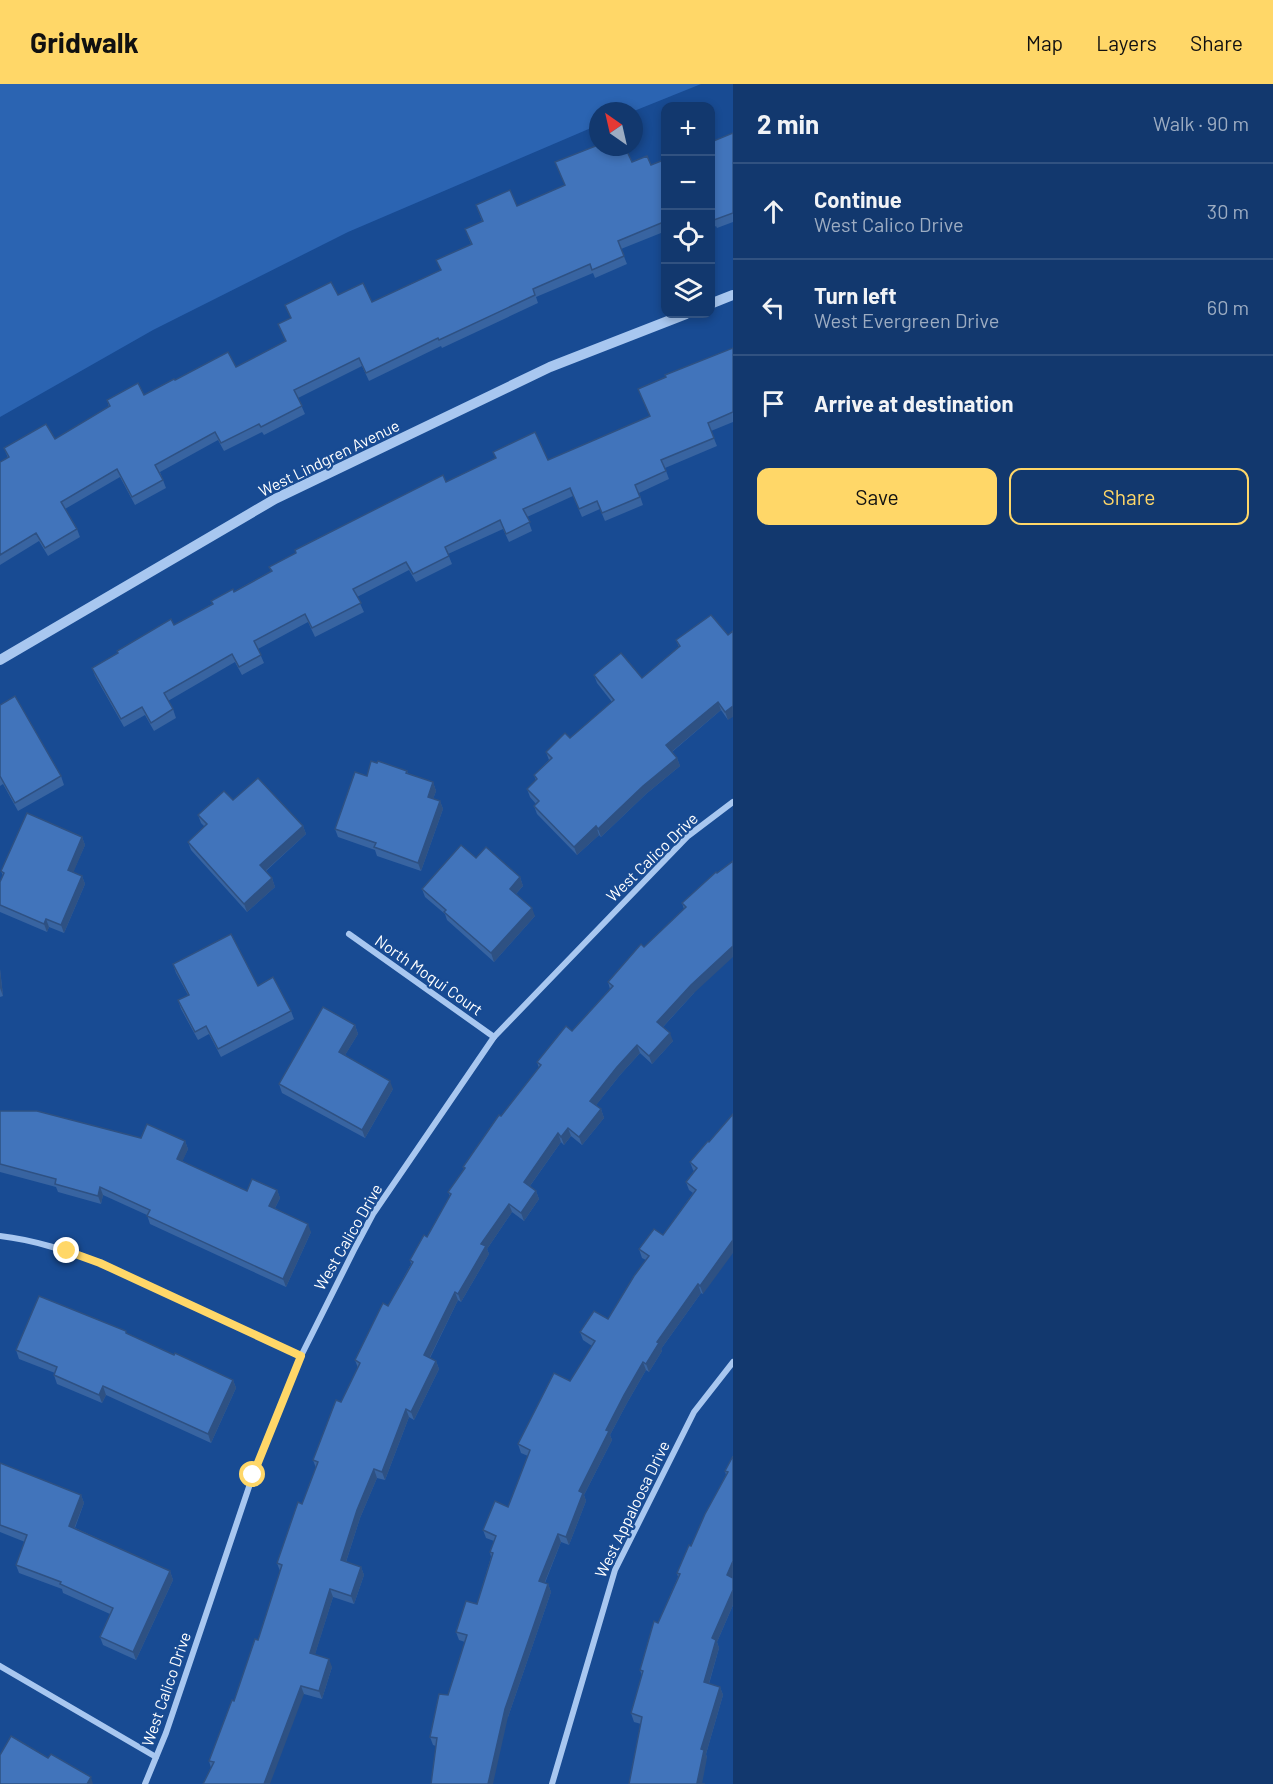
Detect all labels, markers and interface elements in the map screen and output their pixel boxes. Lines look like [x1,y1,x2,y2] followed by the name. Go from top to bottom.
[30,25,139,59] text: Gridwalk
[1026,30,1063,55] text: Map
[1096,30,1157,55] text: Layers
[1190,30,1243,55] text: Share
[589,102,643,156] north arrow
[661,102,715,318] map controls
[661,102,715,156] button: +
[757,108,819,139] text: 2 min
[1153,111,1249,135] text: Walk · 90 m
[661,156,715,210] button: −
[814,186,902,212] text: Continue
[757,195,790,228] icon: ahead
[1207,199,1249,223] text: 30 m
[661,210,715,264] button: locate
[814,212,964,236] text: West Calico Drive
[661,264,715,318] button: layers
[814,282,897,308] text: Turn left
[757,291,790,324] icon: left
[1207,295,1249,319] text: 60 m
[814,308,999,332] text: West Evergreen Drive
[757,387,790,420] icon: arrive
[814,390,1013,416] text: Arrive at destination
[255,415,402,500] street label: West Lindgren Avenue
[757,468,997,525] button: Save
[1009,468,1249,525] button: Share
[602,808,701,905] street label: West Calico Drive
[372,930,487,1019] street label: North Moqui Court
[309,1180,386,1293] street label: West Calico Drive
[53,1237,79,1263] route end
[590,1437,673,1580] street label: West Appaloosa Drive
[239,1461,265,1487] route start
[137,1629,194,1749] street label: West Calico Drive

